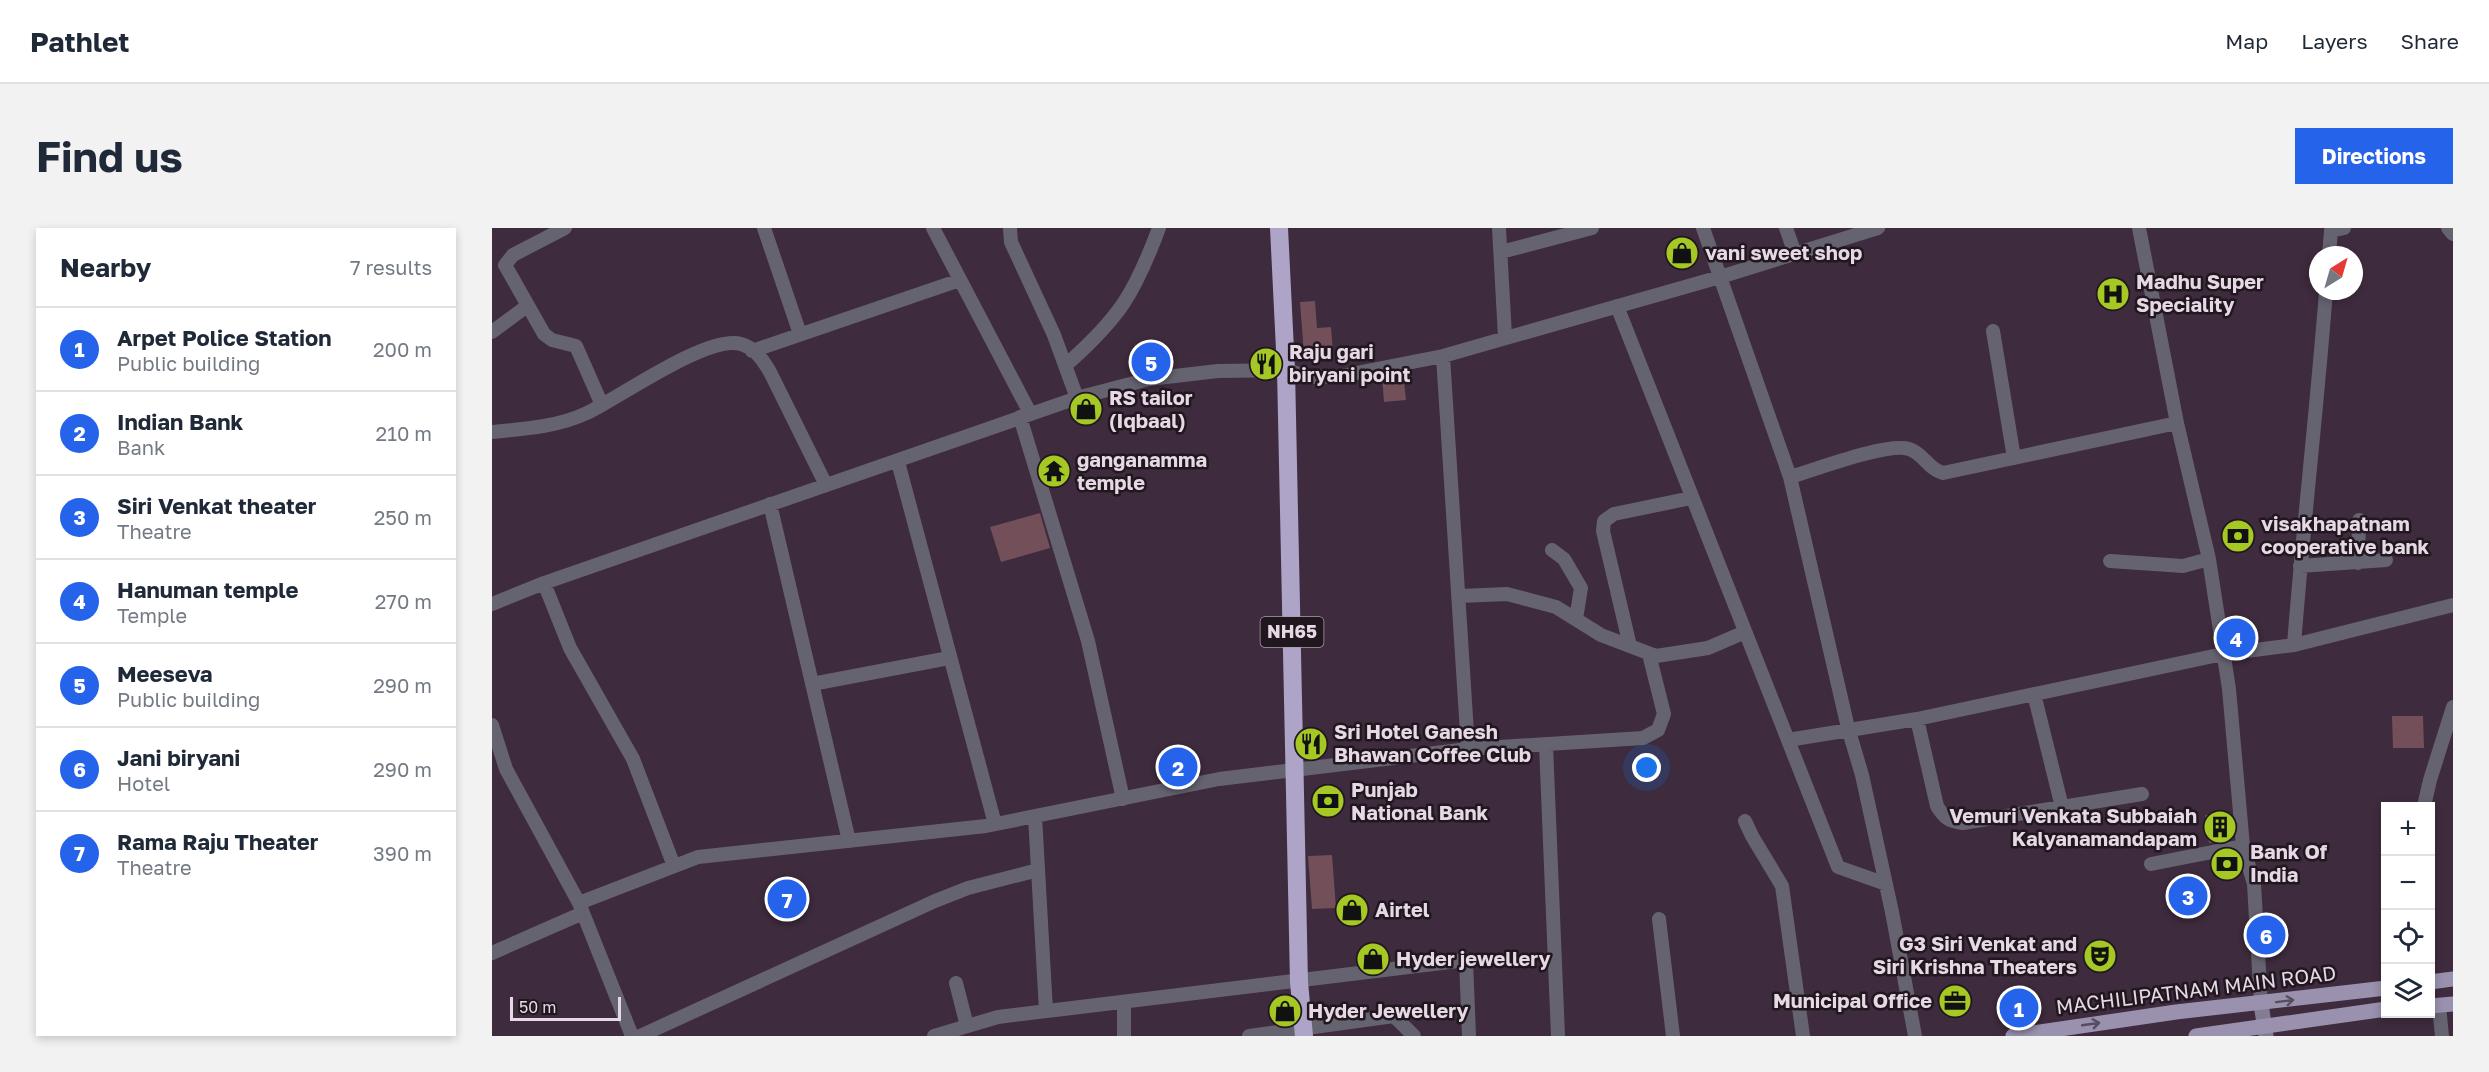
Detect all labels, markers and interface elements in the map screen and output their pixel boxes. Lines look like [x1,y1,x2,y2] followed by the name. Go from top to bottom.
[30,25,130,58] text: Pathlet
[2225,28,2268,54] text: Map
[2301,28,2368,54] text: Layers
[2401,28,2459,54] text: Share
[2295,128,2453,184] button: Directions
[36,131,183,181] text: Find us
[1664,235,1700,271] shop icon: vani sweet shop
[1705,240,1862,264] place label: vani sweet shop
[2309,246,2363,300] north arrow
[60,252,151,283] text: Nearby
[350,255,432,279] text: 7 results
[2136,269,2264,316] place label: Madhu Super Speciality
[2095,276,2131,312] hospital icon: Madhu Super Speciality
[117,324,332,351] text: Arpet Police Station
[74,337,85,361] text: 1
[373,337,432,361] text: 200 m
[1289,339,1410,386] place label: Raju gari biryani point
[1132,340,1170,384] pin: 5
[1248,346,1284,382] restaurant icon: Raju gari biryani point
[117,351,260,375] text: Public building
[1109,385,1193,432] place label: RS tailor (Iqbaal)
[1068,391,1104,427] shop icon: RS tailor (Iqbaal)
[117,408,243,435] text: Indian Bank
[73,421,86,445] text: 2
[376,421,432,445] text: 210 m
[117,435,165,459] text: Bank
[1077,447,1207,494] place label: ganganamma temple
[1036,453,1072,489] temple icon: ganganamma temple
[117,492,316,519] text: Siri Venkat theater
[73,505,86,529] text: 3
[374,505,432,529] text: 250 m
[2261,511,2430,558] place label: visakhapatnam cooperative bank
[2220,518,2256,554] bank icon: visakhapatnam cooperative bank
[117,519,192,543] text: Theatre
[117,576,299,603] text: Hanuman temple
[73,589,86,613] text: 4
[375,589,432,613] text: 270 m
[117,603,187,627] text: Temple
[2216,616,2256,660] pin: 4
[1260,617,1324,647] road number: NH65
[117,660,213,687] text: Meeseva
[73,673,86,697] text: 5
[373,673,432,697] text: 290 m
[117,687,260,711] text: Public building
[1334,719,1531,766] place label: Sri Hotel Ganesh Bhawan Coffee Club
[1293,726,1329,762] restaurant icon: Sri Hotel Ganesh Bhawan Coffee Club
[117,744,240,771] text: Jani biryani
[1158,744,1198,790] pin: 2
[1632,753,1661,782] your location
[73,757,86,781] text: 6
[373,757,432,781] text: 290 m
[117,771,170,795] text: Hotel
[1351,777,1488,824] place label: Punjab National Bank
[1310,783,1346,819] bank icon: Punjab National Bank
[2381,802,2435,1018] map controls
[2381,802,2435,856] button: +
[1949,803,2197,850] place label: Vemuri Venkata Subbaiah Kalyanamandapam
[2202,809,2238,845] building icon: Vemuri Venkata Subbaiah Kalyanamandapam
[117,828,318,855] text: Rama Raju Theater
[2250,839,2328,886] place label: Bank Of India
[74,841,85,865] text: 7
[373,841,432,865] text: 390 m
[2209,846,2245,882] bank icon: Bank Of India
[117,855,192,879] text: Theatre
[2381,856,2435,910] button: −
[2168,874,2208,918] pin: 3
[768,876,806,922] pin: 7
[1334,892,1370,928] shop icon: Airtel
[1375,897,1430,921] place label: Airtel
[2381,910,2435,964] button: locate
[2246,912,2286,958] pin: 6
[1873,931,2077,978] place label: G3 Siri Venkat and Siri Krishna Theaters
[2082,938,2118,974] theatre icon: G3 Siri Venkat and Siri Krishna Theaters
[1355,941,1391,977] shop icon: Hyder jewellery
[1396,946,1551,970] place label: Hyder jewellery
[2054,960,2337,1018] street label: MACHILIPATNAM MAIN ROAD
[2381,964,2435,1018] button: layers
[1937,983,1973,1019] office icon: Municipal Office
[2000,986,2038,1030] pin: 1
[1773,988,1932,1012] place label: Municipal Office
[1267,993,1303,1029] shop icon: Hyder Jewellery
[510,994,621,1022] scale bar
[2274,995,2294,1006] one-way arrow
[519,997,556,1017] text: 50 m
[1308,998,1469,1022] place label: Hyder Jewellery
[2081,1018,2100,1029] one-way arrow

